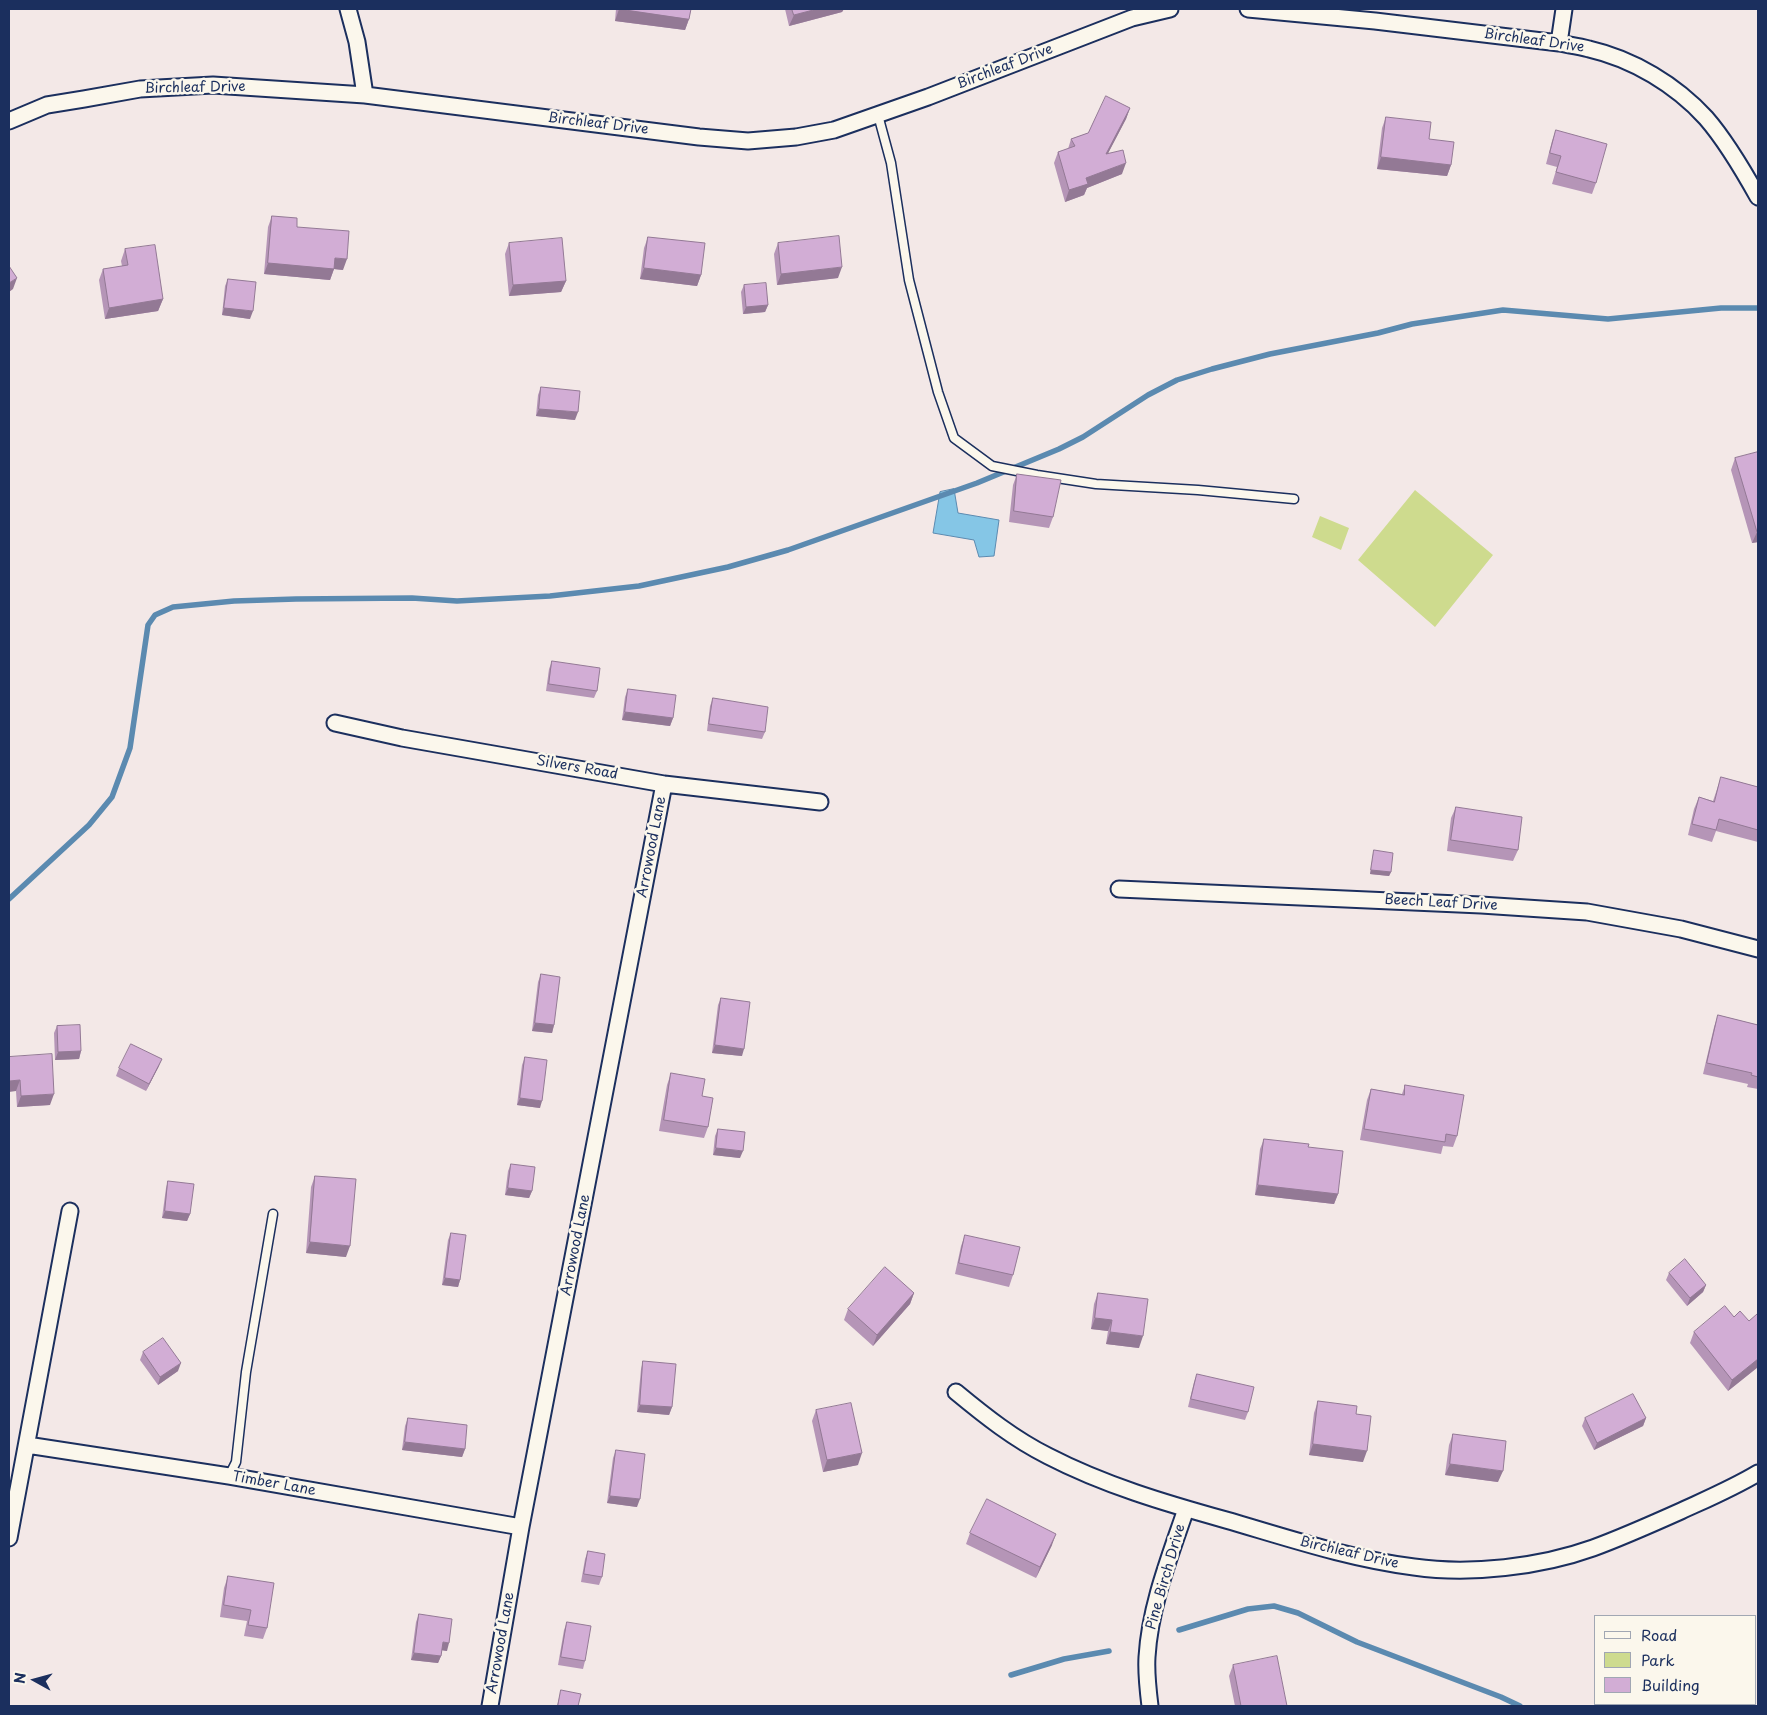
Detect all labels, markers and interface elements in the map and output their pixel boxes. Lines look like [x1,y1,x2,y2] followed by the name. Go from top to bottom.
[1483,26,1585,56] street label: Birchleaf Drive
[955,41,1055,93] street label: Birchleaf Drive
[144,79,246,97] street label: Birchleaf Drive
[547,109,649,139] street label: Birchleaf Drive
[535,753,619,783] street label: Silvers Road
[634,795,670,899] street label: Arrowood Lane
[1384,892,1498,914] street label: Beech Leaf Drive
[558,1193,594,1297] street label: Arrowood Lane
[231,1468,317,1500] street label: Timber Lane
[1143,1522,1189,1632] street label: Pine Birch Drive
[1298,1533,1400,1573] street label: Birchleaf Drive
[484,1591,518,1695] street label: Arrowood Lane
[1594,1615,1757,1705] legend
[1641,1623,1677,1646] text: Road
[1641,1648,1675,1671] text: Park
[10,1655,60,1705] north arrow
[9,1671,31,1685] text: N
[1641,1673,1700,1696] text: Building

